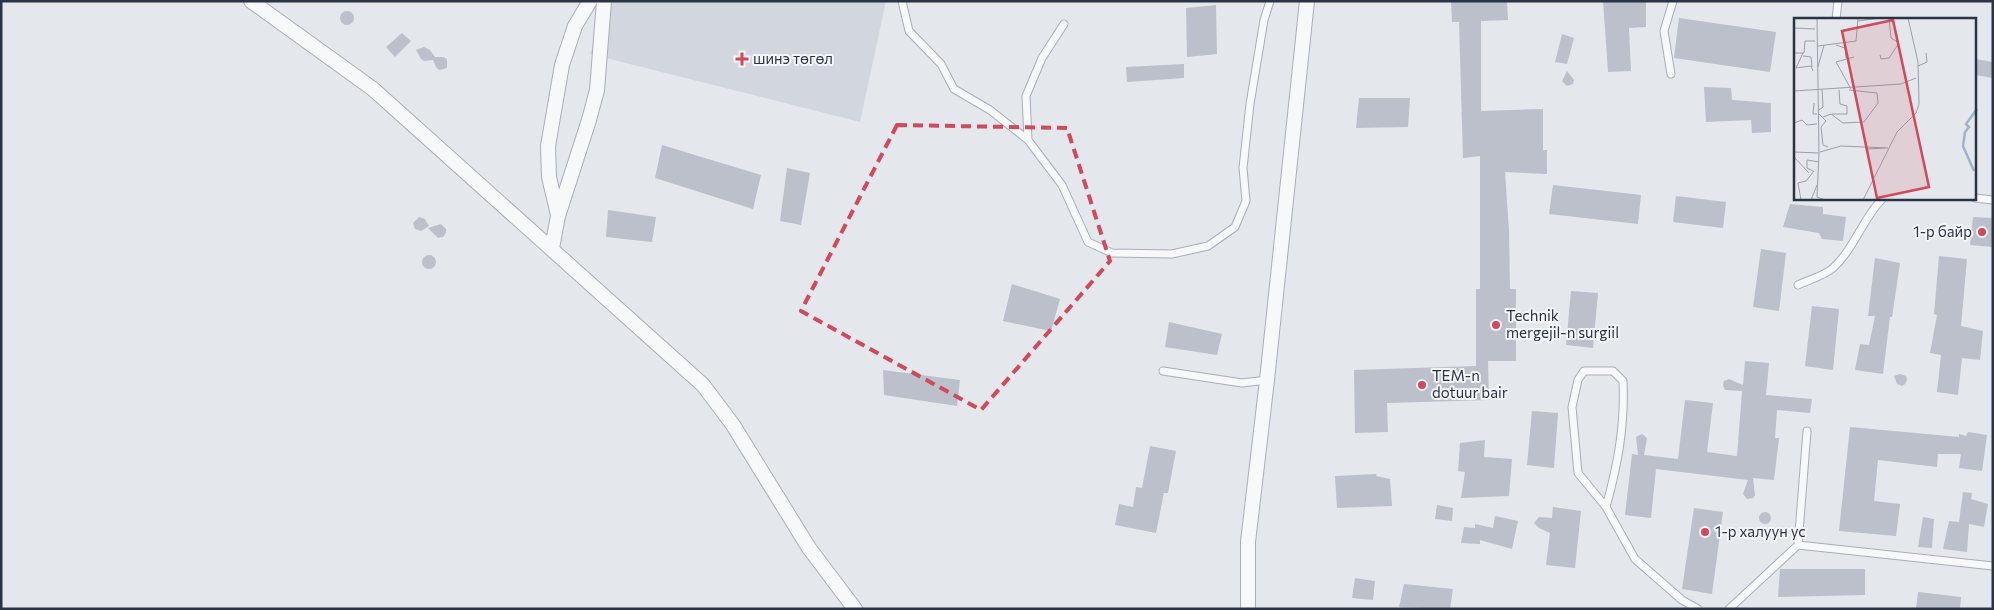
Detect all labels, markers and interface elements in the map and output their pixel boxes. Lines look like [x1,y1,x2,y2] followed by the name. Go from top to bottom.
[1794,18,1976,200] inset map
[753,49,833,67] place label: шинэ төгөл
[735,52,749,66] marker: шинэ төгөл
[1913,222,1972,240] place label: 1-р байр
[1976,226,1988,238] marker: 1-р байр
[1506,306,1619,341] place label: Technik mergejil-n surgiil
[1490,319,1502,331] marker: Technik mergejil-n surgiil
[1432,366,1508,401] place label: TEM-n dotuur bair
[1416,379,1428,391] marker: TEM-n dotuur bair
[1715,522,1806,540] place label: 1-р халуун ус
[1699,526,1711,538] marker: 1-р халуун ус

